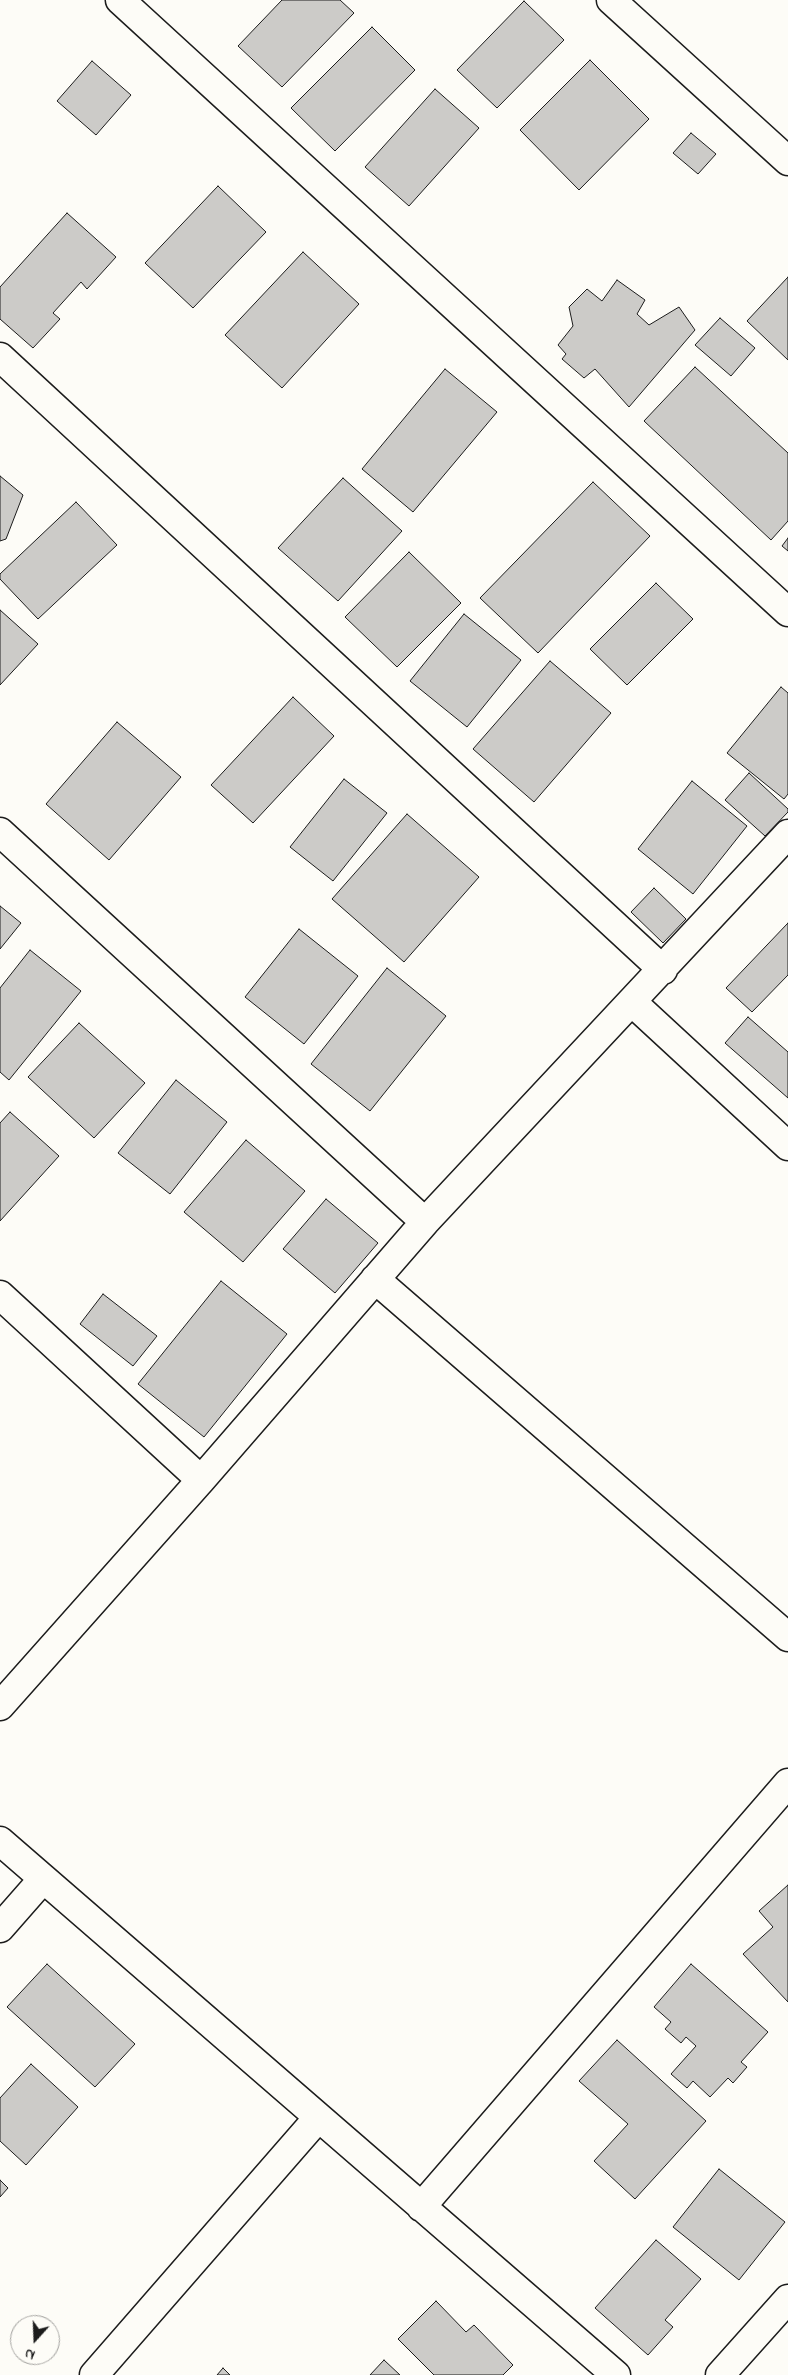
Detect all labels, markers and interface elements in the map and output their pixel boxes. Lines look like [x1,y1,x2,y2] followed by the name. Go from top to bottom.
[10,2315,60,2365] north arrow
[22,2342,38,2365] text: N

